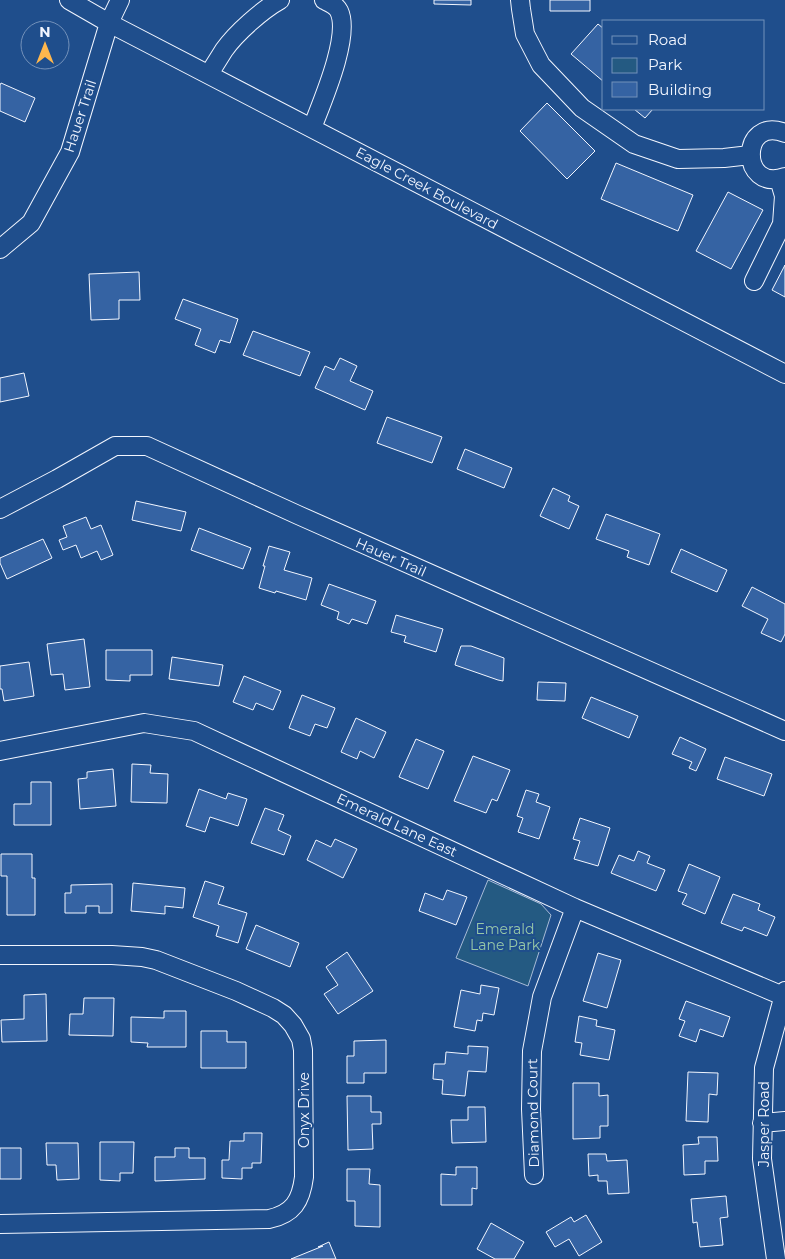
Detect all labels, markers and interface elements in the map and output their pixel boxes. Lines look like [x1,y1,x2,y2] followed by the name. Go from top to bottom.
[20,20,70,70] north arrow
[602,20,765,110] legend
[39,23,51,41] text: N
[648,30,687,49] text: Road
[648,55,682,74] text: Park
[60,77,100,155] street label: Hauer Trail
[648,80,712,99] text: Building
[353,143,501,233] street label: Eagle Creek Boulevard
[353,533,429,581] street label: Hauer Trail
[334,789,460,861] street label: Emerald Lane East
[470,920,541,954] park label: Emerald Lane Park
[523,1058,543,1168] street label: Diamond Court
[295,1072,313,1148] street label: Onyx Drive
[755,1081,773,1168] street label: Jasper Road

